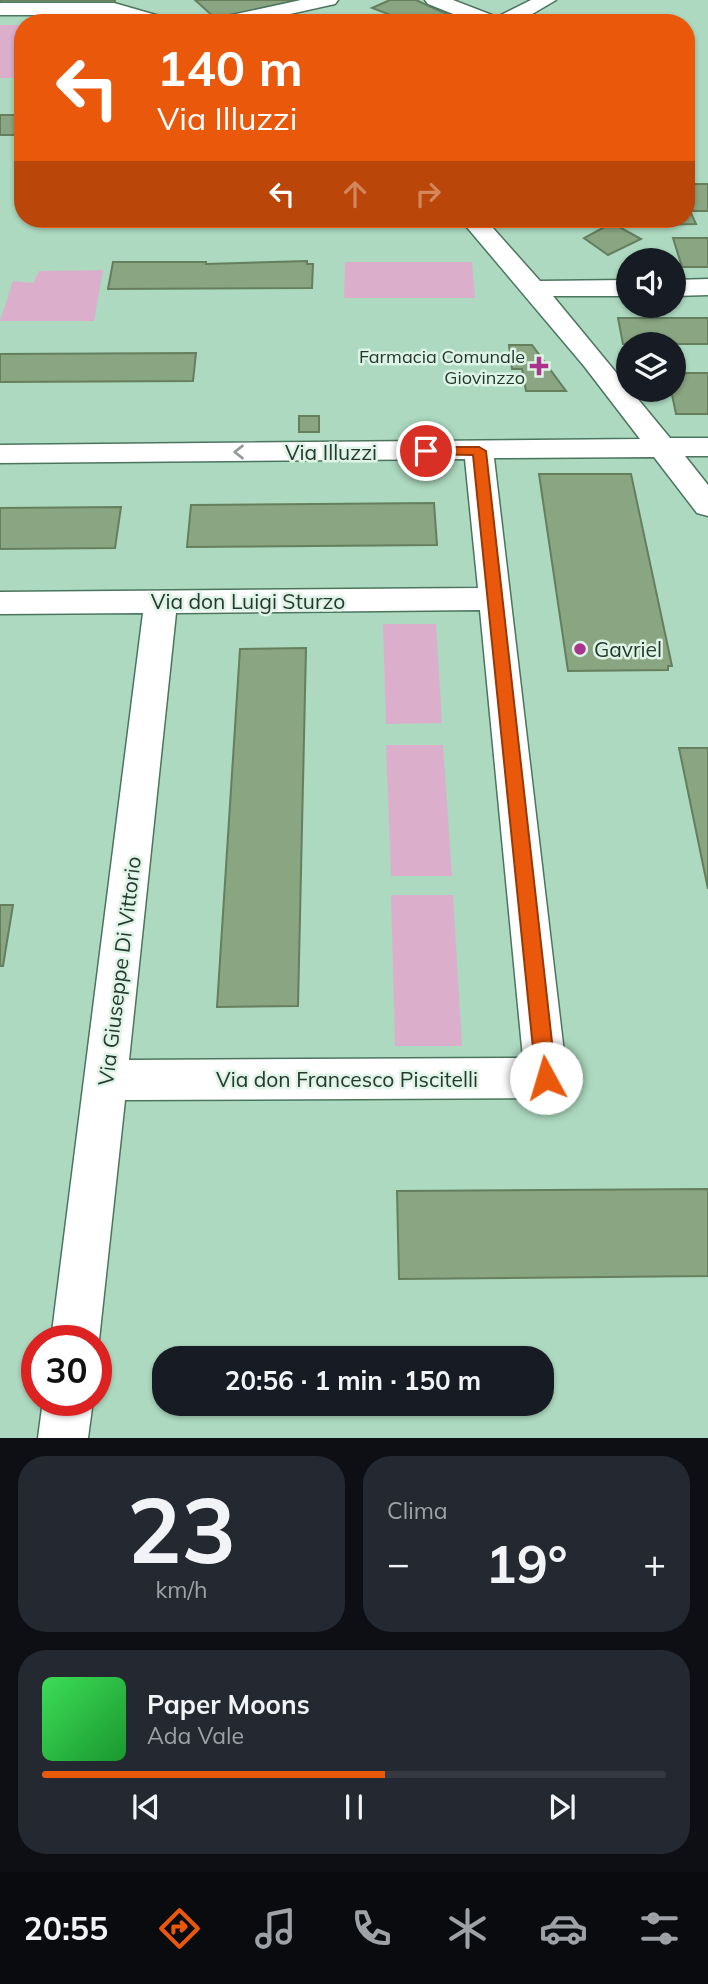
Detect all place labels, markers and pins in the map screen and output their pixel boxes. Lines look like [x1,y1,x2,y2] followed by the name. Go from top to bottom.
[359,345,525,389] place label: Farmacia Comunale Giovinzzo
[531,358,547,374] marker: Farmacia Comunale Giovinzzo
[396,421,456,481] pin
[594,636,662,662] place label: Gavriel
[572,641,588,657] marker: Gavriel

